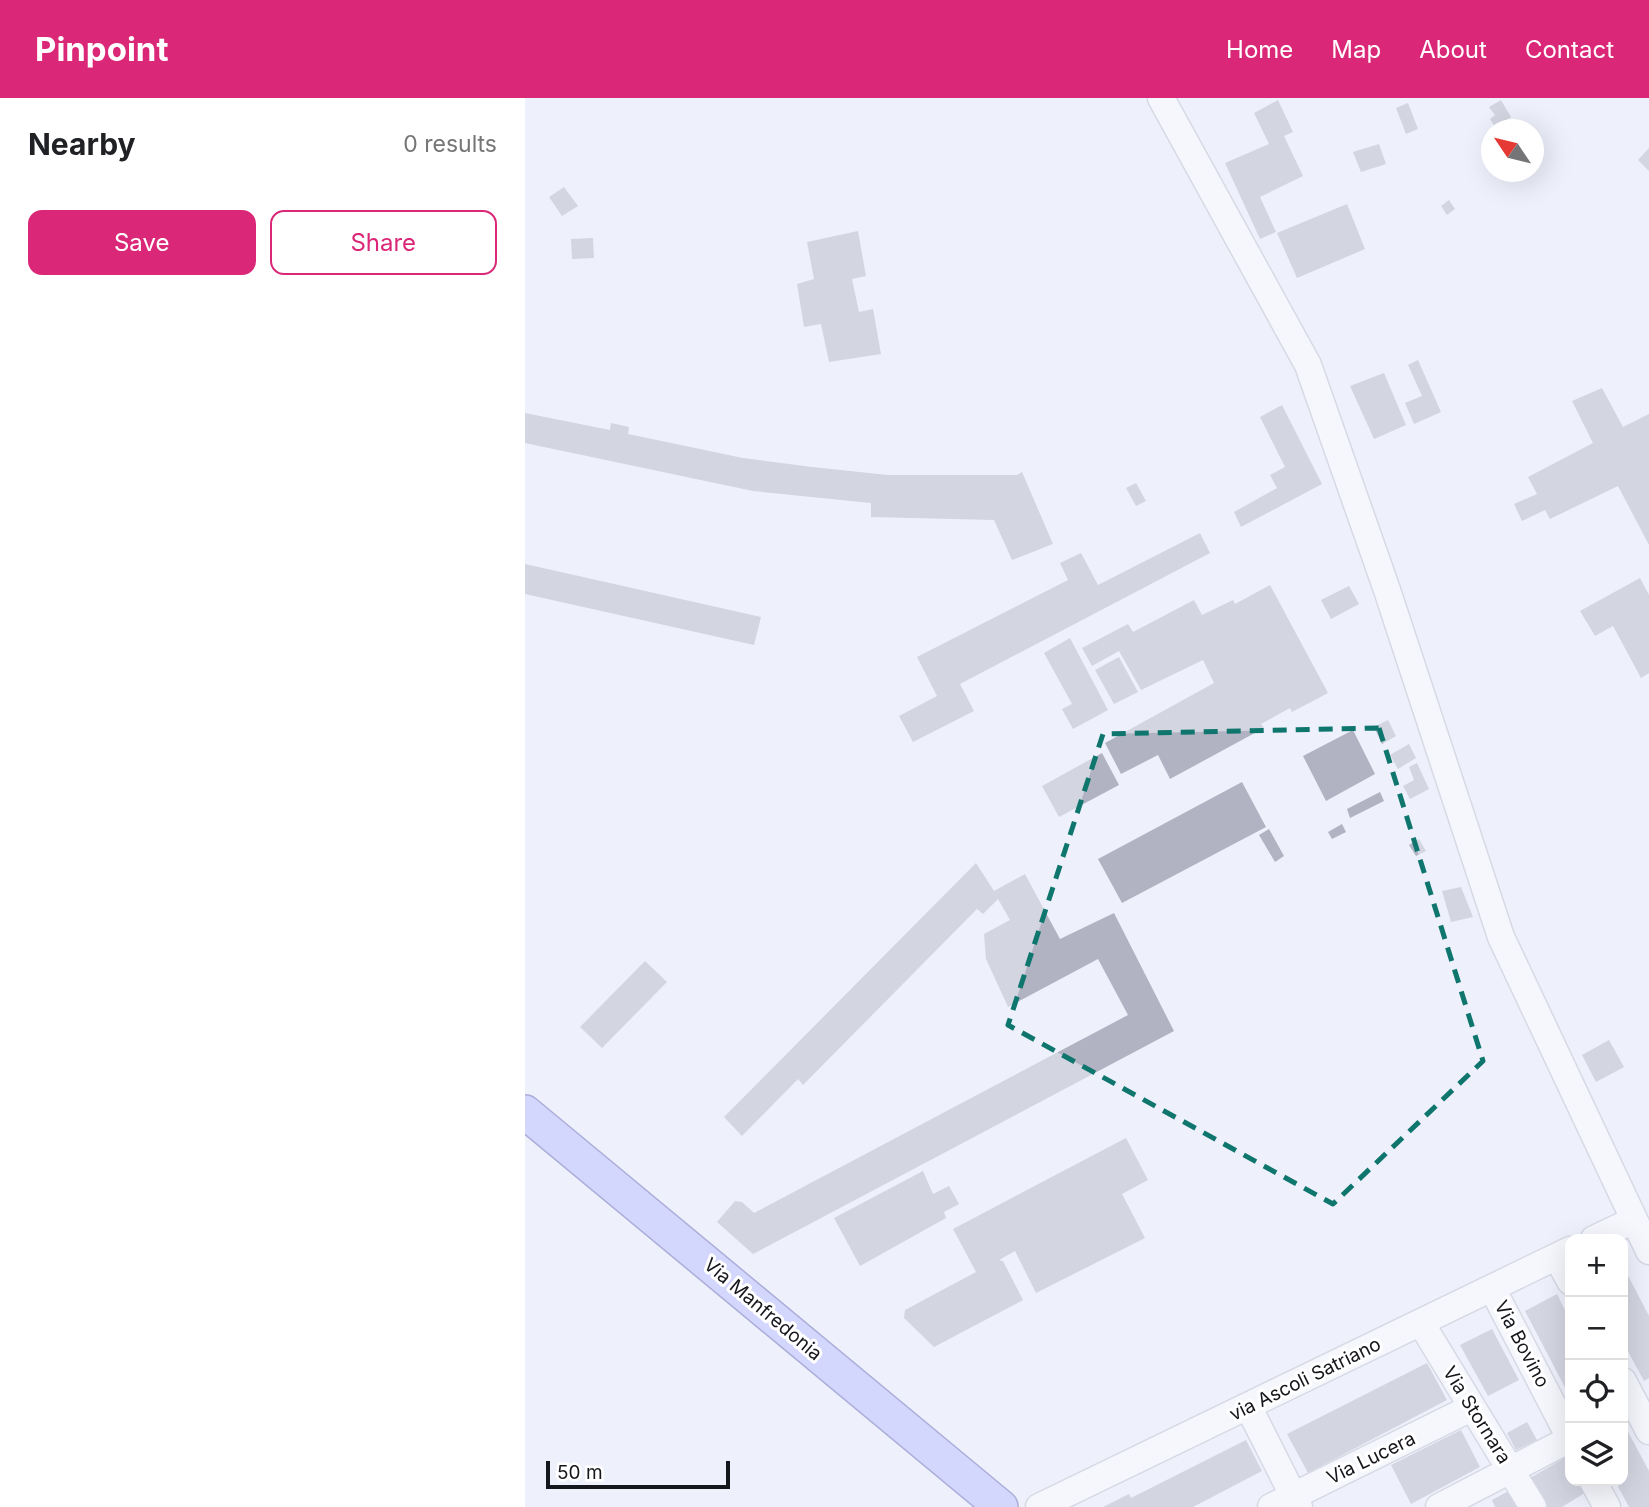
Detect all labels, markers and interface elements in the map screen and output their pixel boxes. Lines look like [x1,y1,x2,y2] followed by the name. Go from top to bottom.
[35,29,168,69] text: Pinpoint
[1226,35,1293,64] text: Home
[1331,35,1381,64] text: Map
[1419,35,1487,64] text: About
[1525,35,1614,64] text: Contact
[1481,119,1544,182] north arrow
[28,126,136,162] text: Nearby
[403,130,497,158] text: 0 results
[28,210,256,275] button: Save
[270,210,497,275] button: Share
[1565,1234,1628,1486] map controls
[1565,1234,1628,1297] button: +
[699,1253,827,1365] street label: Via Manfredonia
[1490,1297,1554,1391] street label: Via Bovino
[1565,1297,1628,1360] button: −
[1226,1332,1384,1426] street label: via Ascoli Satriano
[1565,1360,1628,1423] button: locate
[1438,1362,1516,1468] street label: Via Stornara
[1565,1423,1628,1486] button: layers
[1323,1427,1419,1489] street label: Via Lucera
[546,1458,730,1490] scale bar
[557,1461,603,1484] text: 50 m

